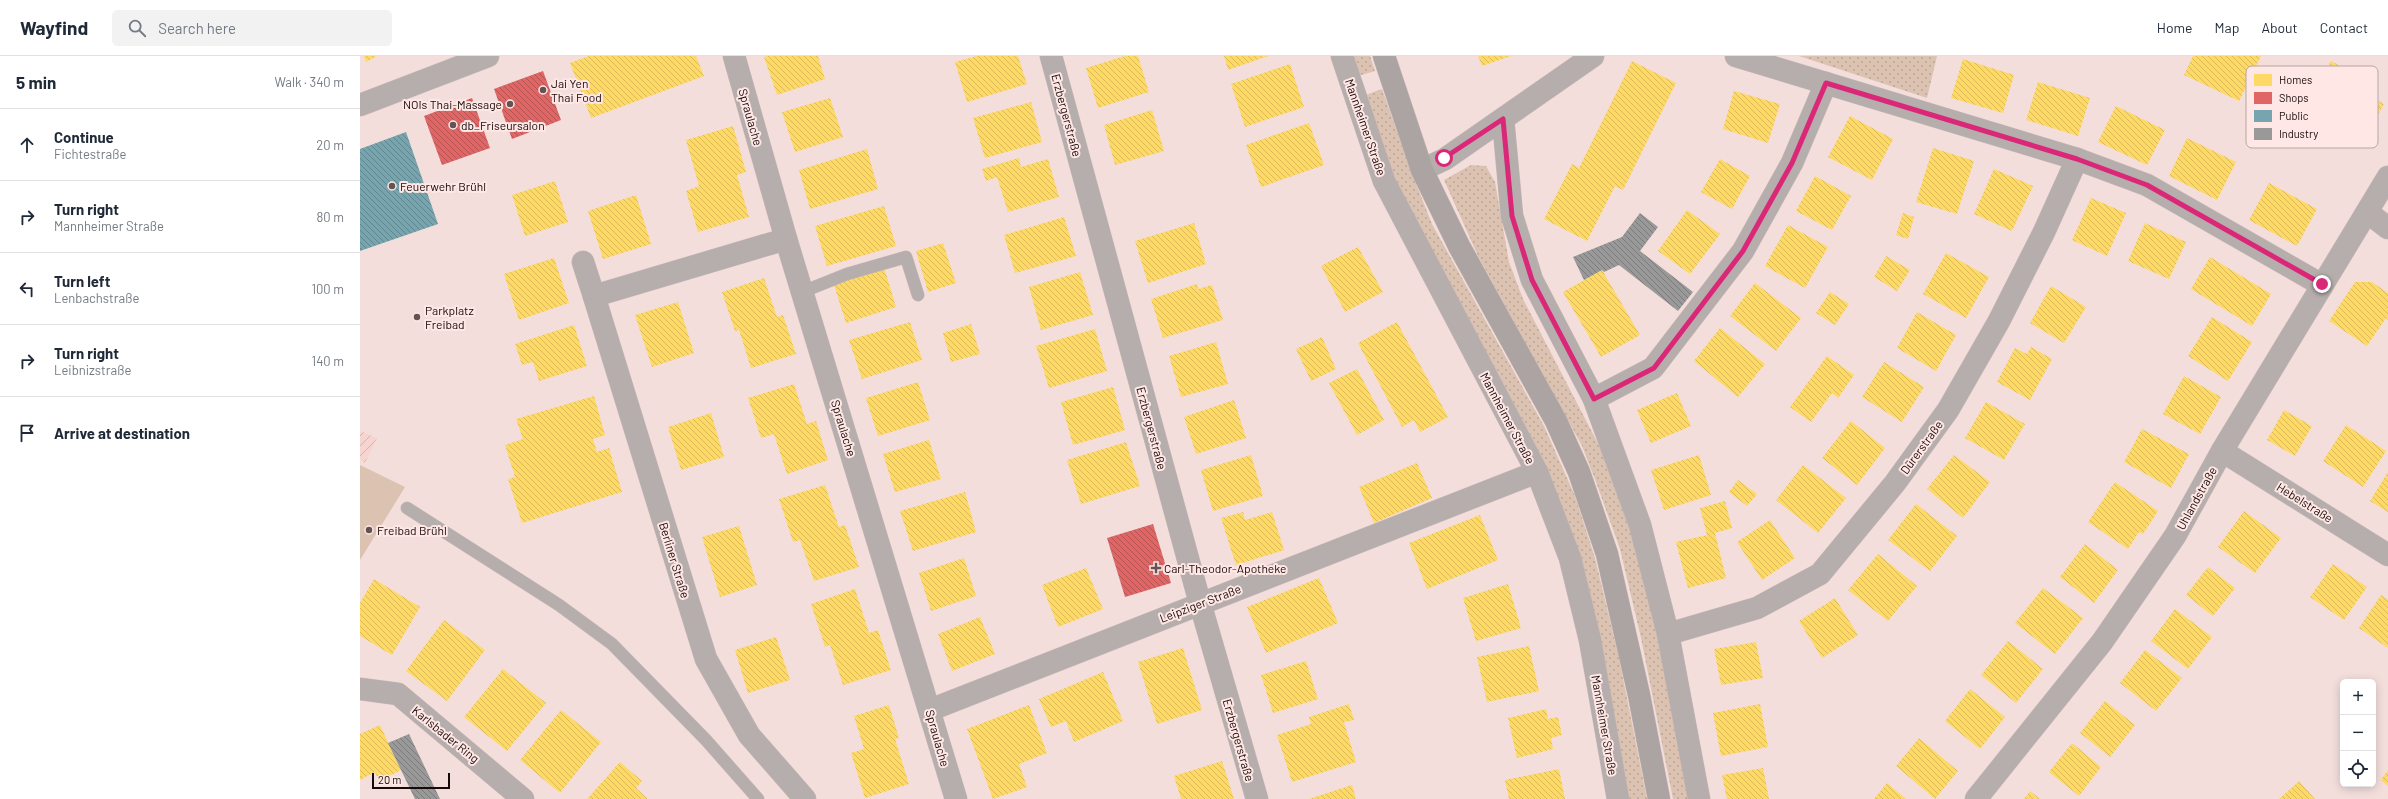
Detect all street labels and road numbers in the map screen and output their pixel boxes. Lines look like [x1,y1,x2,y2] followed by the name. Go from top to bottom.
[1049,72,1085,158] street label: Erzbergerstraße
[1343,77,1389,177] street label: Mannheimer Straße
[736,87,766,147] street label: Spraulache
[1478,370,1538,466] street label: Mannheimer Straße
[1134,385,1170,471] street label: Erzbergerstraße
[829,398,859,458] street label: Spraulache
[1897,418,1945,476] street label: Dürerstraße
[2173,464,2219,532] street label: Uhlandstraße
[2274,479,2336,525] street label: Hebelstraße
[657,520,693,600] street label: Berliner Straße
[1157,581,1243,625] street label: Leipziger Straße
[1589,674,1621,776] street label: Mannheimer Straße
[1221,697,1257,783] street label: Erzbergerstraße
[410,703,482,765] street label: Karlsbader Ring
[923,708,953,768] street label: Spraulache

